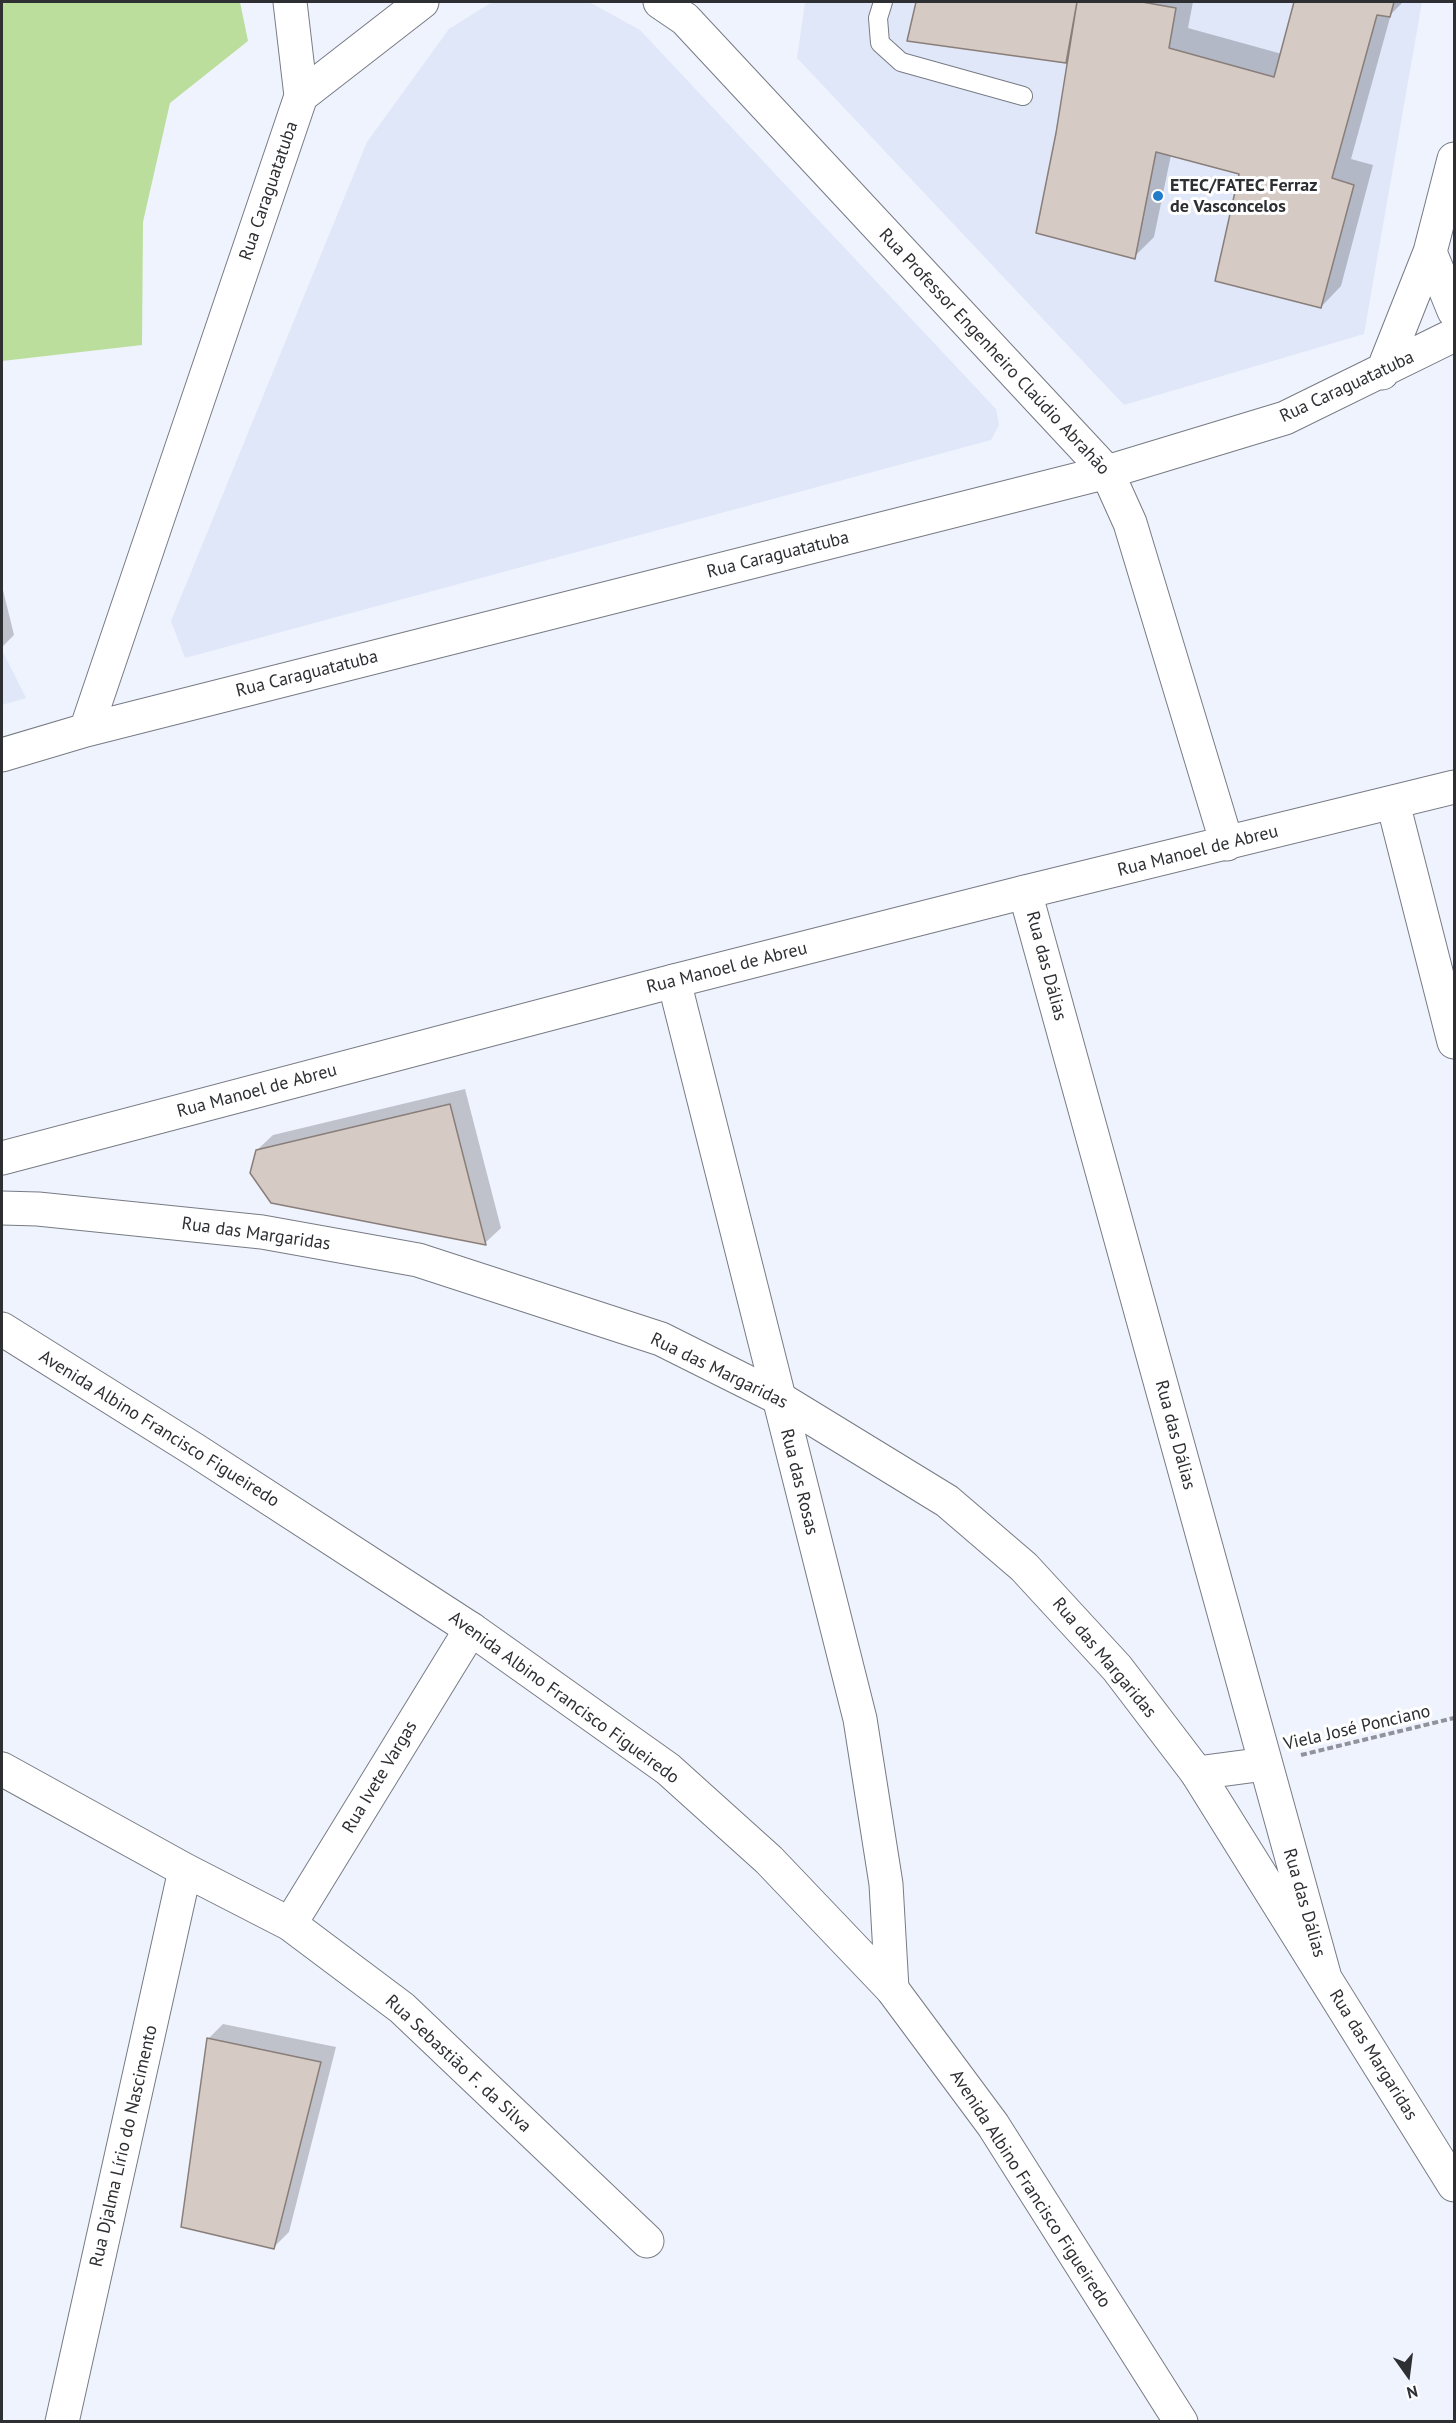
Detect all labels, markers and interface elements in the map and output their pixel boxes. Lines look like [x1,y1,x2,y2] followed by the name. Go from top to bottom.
[235,119,303,263] street label: Rua Caraguatatuba
[1170,175,1317,218] place label: ETEC/FATEC Ferraz de Vasconcelos
[1151,189,1165,203] marker: ETEC/FATEC Ferraz de Vasconcelos
[874,224,1114,480] street label: Rua Professor Engenheiro Claúdio Abrahão
[1276,346,1418,428] street label: Rua Caraguatatuba
[705,527,851,583] street label: Rua Caraguatatuba
[234,646,380,702] street label: Rua Caraguatatuba
[1115,821,1281,881] street label: Rua Manoel de Abreu
[1021,909,1071,1023] street label: Rua das Dálias
[644,938,810,998] street label: Rua Manoel de Abreu
[175,1059,339,1123] street label: Rua Manoel de Abreu
[180,1213,332,1255] street label: Rua das Margaridas
[647,1328,791,1414] street label: Rua das Margaridas
[35,1346,283,1512] street label: Avenida Albino Francisco Figueiredo
[1150,1378,1200,1492] street label: Rua das Dálias
[775,1427,823,1537] street label: Rua das Rosas
[1048,1594,1160,1722] street label: Rua das Margaridas
[445,1607,683,1789] street label: Avenida Albino Francisco Figueiredo
[1282,1701,1432,1755] street label: Viela José Ponciano
[338,1717,422,1837] street label: Rua Ivete Vargas
[1278,1846,1330,1960] street label: Rua das Dálias
[1324,1986,1422,2124] street label: Rua das Margaridas
[380,1991,536,2137] street label: Rua Sebastião F. da Silva
[86,2023,162,2269] street label: Rua Djalma Lírio do Nascimento
[945,2066,1115,2312] street label: Avenida Albino Francisco Figueiredo
[1378,2345,1438,2405] north arrow
[1405,2381,1420,2403] text: N

